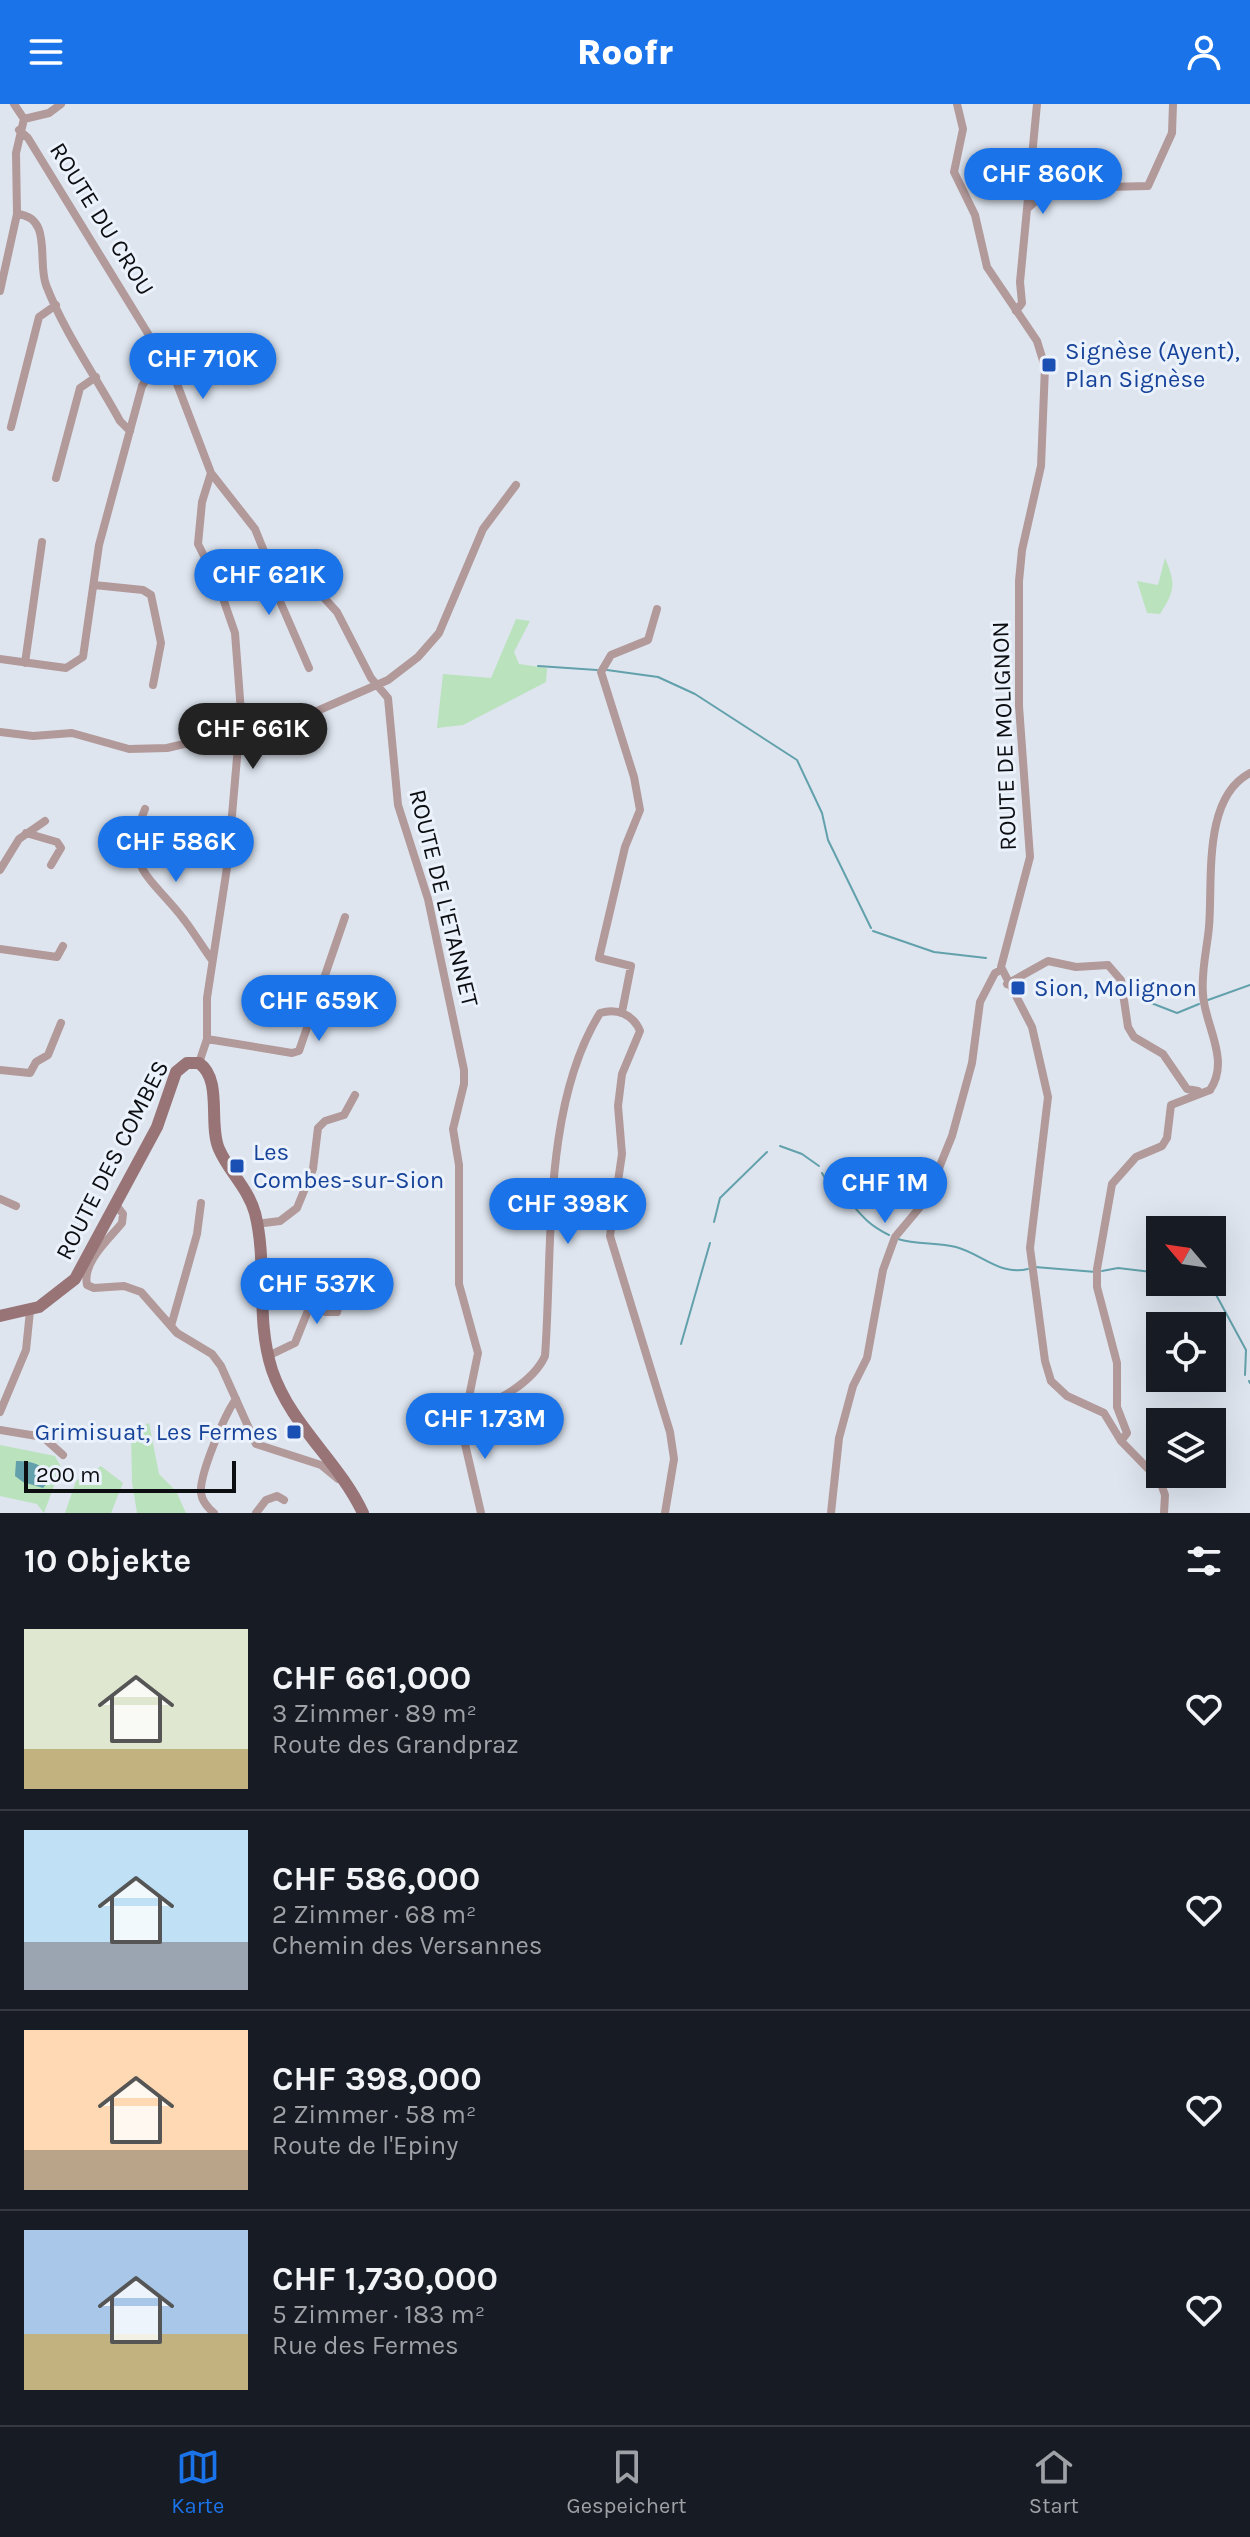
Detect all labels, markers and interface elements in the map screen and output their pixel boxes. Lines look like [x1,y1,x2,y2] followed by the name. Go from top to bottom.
[24,30,68,74] icon: menu
[1182,30,1226,74] icon: person
[577,31,673,73] text: Roofr
[44,137,160,301] street label: ROUTE DU CROU
[960,148,1126,216] pin: CHF 860K
[982,158,1104,189] text: CHF 860K
[120,333,286,401] pin: CHF 710K
[1065,337,1240,393] place label: Signèse (Ayent), Plan Signèse
[147,343,259,374] text: CHF 710K
[1040,356,1058,374] marker: Signèse (Ayent), Plan Signèse
[186,549,352,617] pin: CHF 621K
[212,559,326,590] text: CHF 621K
[986,621,1022,851] street label: ROUTE DE MOLIGNON
[170,703,336,771] pin: CHF 661K
[196,713,310,744] text: CHF 661K
[403,786,485,1010] street label: ROUTE DE L'ETANNET
[93,816,259,884] pin: CHF 586K
[116,826,236,857] text: CHF 586K
[1034,974,1197,1002] place label: Sion, Molignon
[236,975,402,1043] pin: CHF 659K
[1009,979,1027,997] marker: Sion, Molignon
[259,985,379,1016] text: CHF 659K
[50,1056,174,1264] street label: ROUTE DES COMBES
[253,1138,444,1194] place label: Les Combes-sur-Sion
[228,1157,246,1175] marker: Les Combes-sur-Sion
[820,1157,950,1225] pin: CHF 1M
[841,1167,929,1198] text: CHF 1M
[485,1178,651,1246] pin: CHF 398K
[507,1188,629,1219] text: CHF 398K
[1146,1216,1226,1296] north arrow
[1146,1216,1226,1488] map controls
[234,1258,400,1326] pin: CHF 537K
[259,1268,375,1299] text: CHF 537K
[1146,1312,1226,1392] button: locate
[393,1393,577,1461] pin: CHF 1.73M
[424,1403,546,1434] text: CHF 1.73M
[1146,1408,1226,1488] button: layers
[35,1418,278,1446] place label: Grimisuat, Les Fermes
[285,1423,303,1441] marker: Grimisuat, Les Fermes
[24,1457,236,1493] scale bar
[36,1462,101,1488] text: 200 m
[1182,1539,1226,1583] icon: filters
[24,1541,191,1581] text: 10 Objekte
[272,1658,471,1698] text: CHF 661,000
[88,1661,184,1757] icon: home
[1182,1687,1226,1731] icon: heart
[272,1698,477,1729] text: 3 Zimmer · 89 m²
[272,1729,519,1760] text: Route des Grandpraz
[272,1859,480,1899] text: CHF 586,000
[88,1862,184,1958] icon: home
[1182,1888,1226,1932] icon: heart
[272,1899,477,1930] text: 2 Zimmer · 68 m²
[272,1930,542,1961] text: Chemin des Versannes
[272,2059,482,2099] text: CHF 398,000
[88,2062,184,2158] icon: home
[1182,2088,1226,2132] icon: heart
[272,2099,476,2130] text: 2 Zimmer · 58 m²
[272,2130,458,2161] text: Route de l'Epiny
[272,2259,498,2299] text: CHF 1,730,000
[88,2262,184,2358] icon: home
[1182,2288,1226,2332] icon: heart
[272,2299,485,2330] text: 5 Zimmer · 183 m²
[272,2330,459,2361] text: Rue des Fermes
[171,2445,224,2519] tab: Karte
[567,2445,686,2519] tab: Gespeichert
[1029,2445,1079,2519] tab: Start

